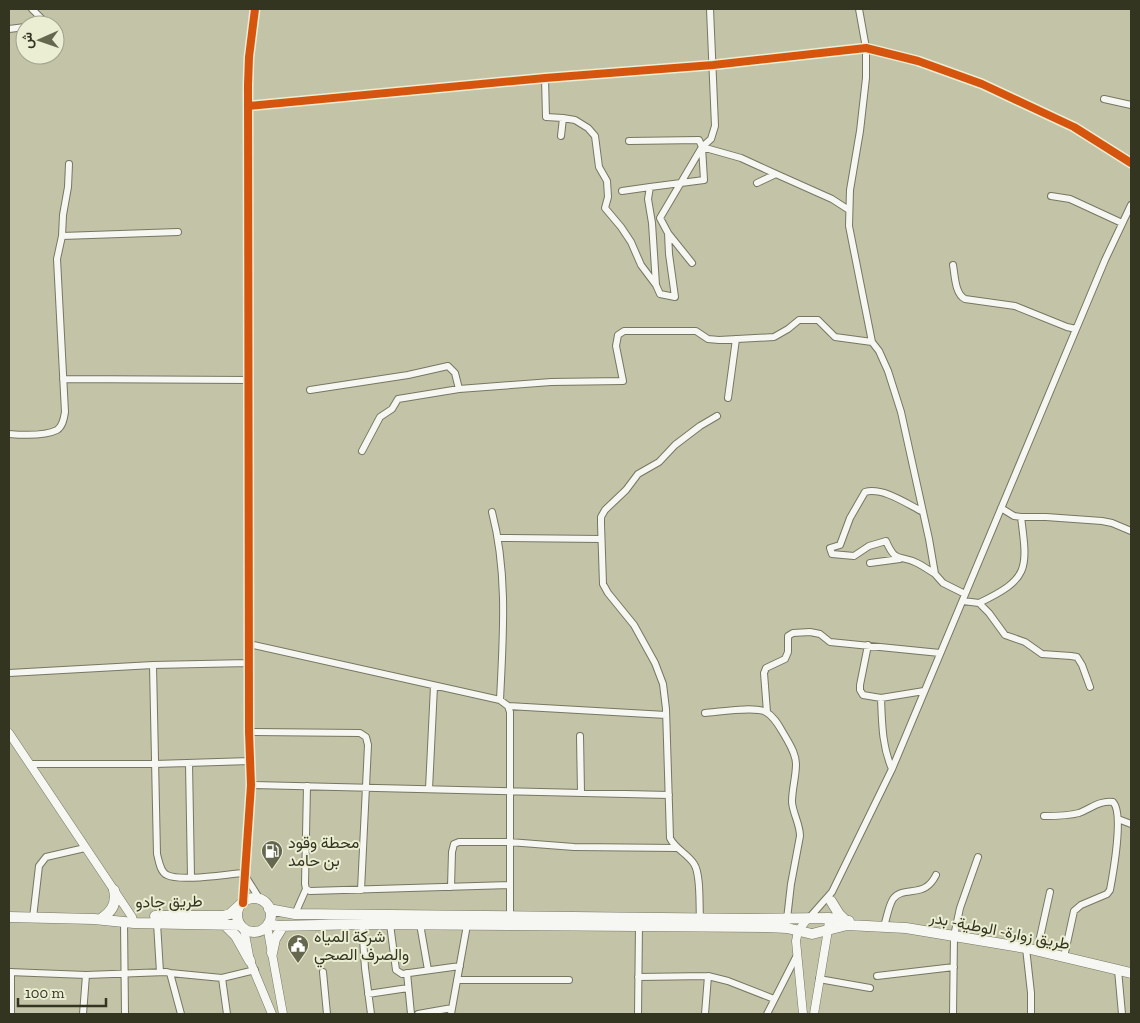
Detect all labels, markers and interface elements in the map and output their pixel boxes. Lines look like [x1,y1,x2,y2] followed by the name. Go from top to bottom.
[15,15,65,65] north arrow
[19,32,36,49] text: ش
[288,833,359,871] place label: محطة وقود بن حامد
[260,839,284,870] fuel station icon: محطة وقود بن حامد
[135,891,203,913] street label: طريق جادو
[927,907,1072,954] street label: طريق زوارة- الوطية- بدر
[314,927,409,968] place label: شركة المياه والصرف الصحي
[286,933,310,964] public building icon: شركة المياه والصرف الصحي
[18,976,105,1008] scale bar
[25,984,64,1002] text: 100 m

